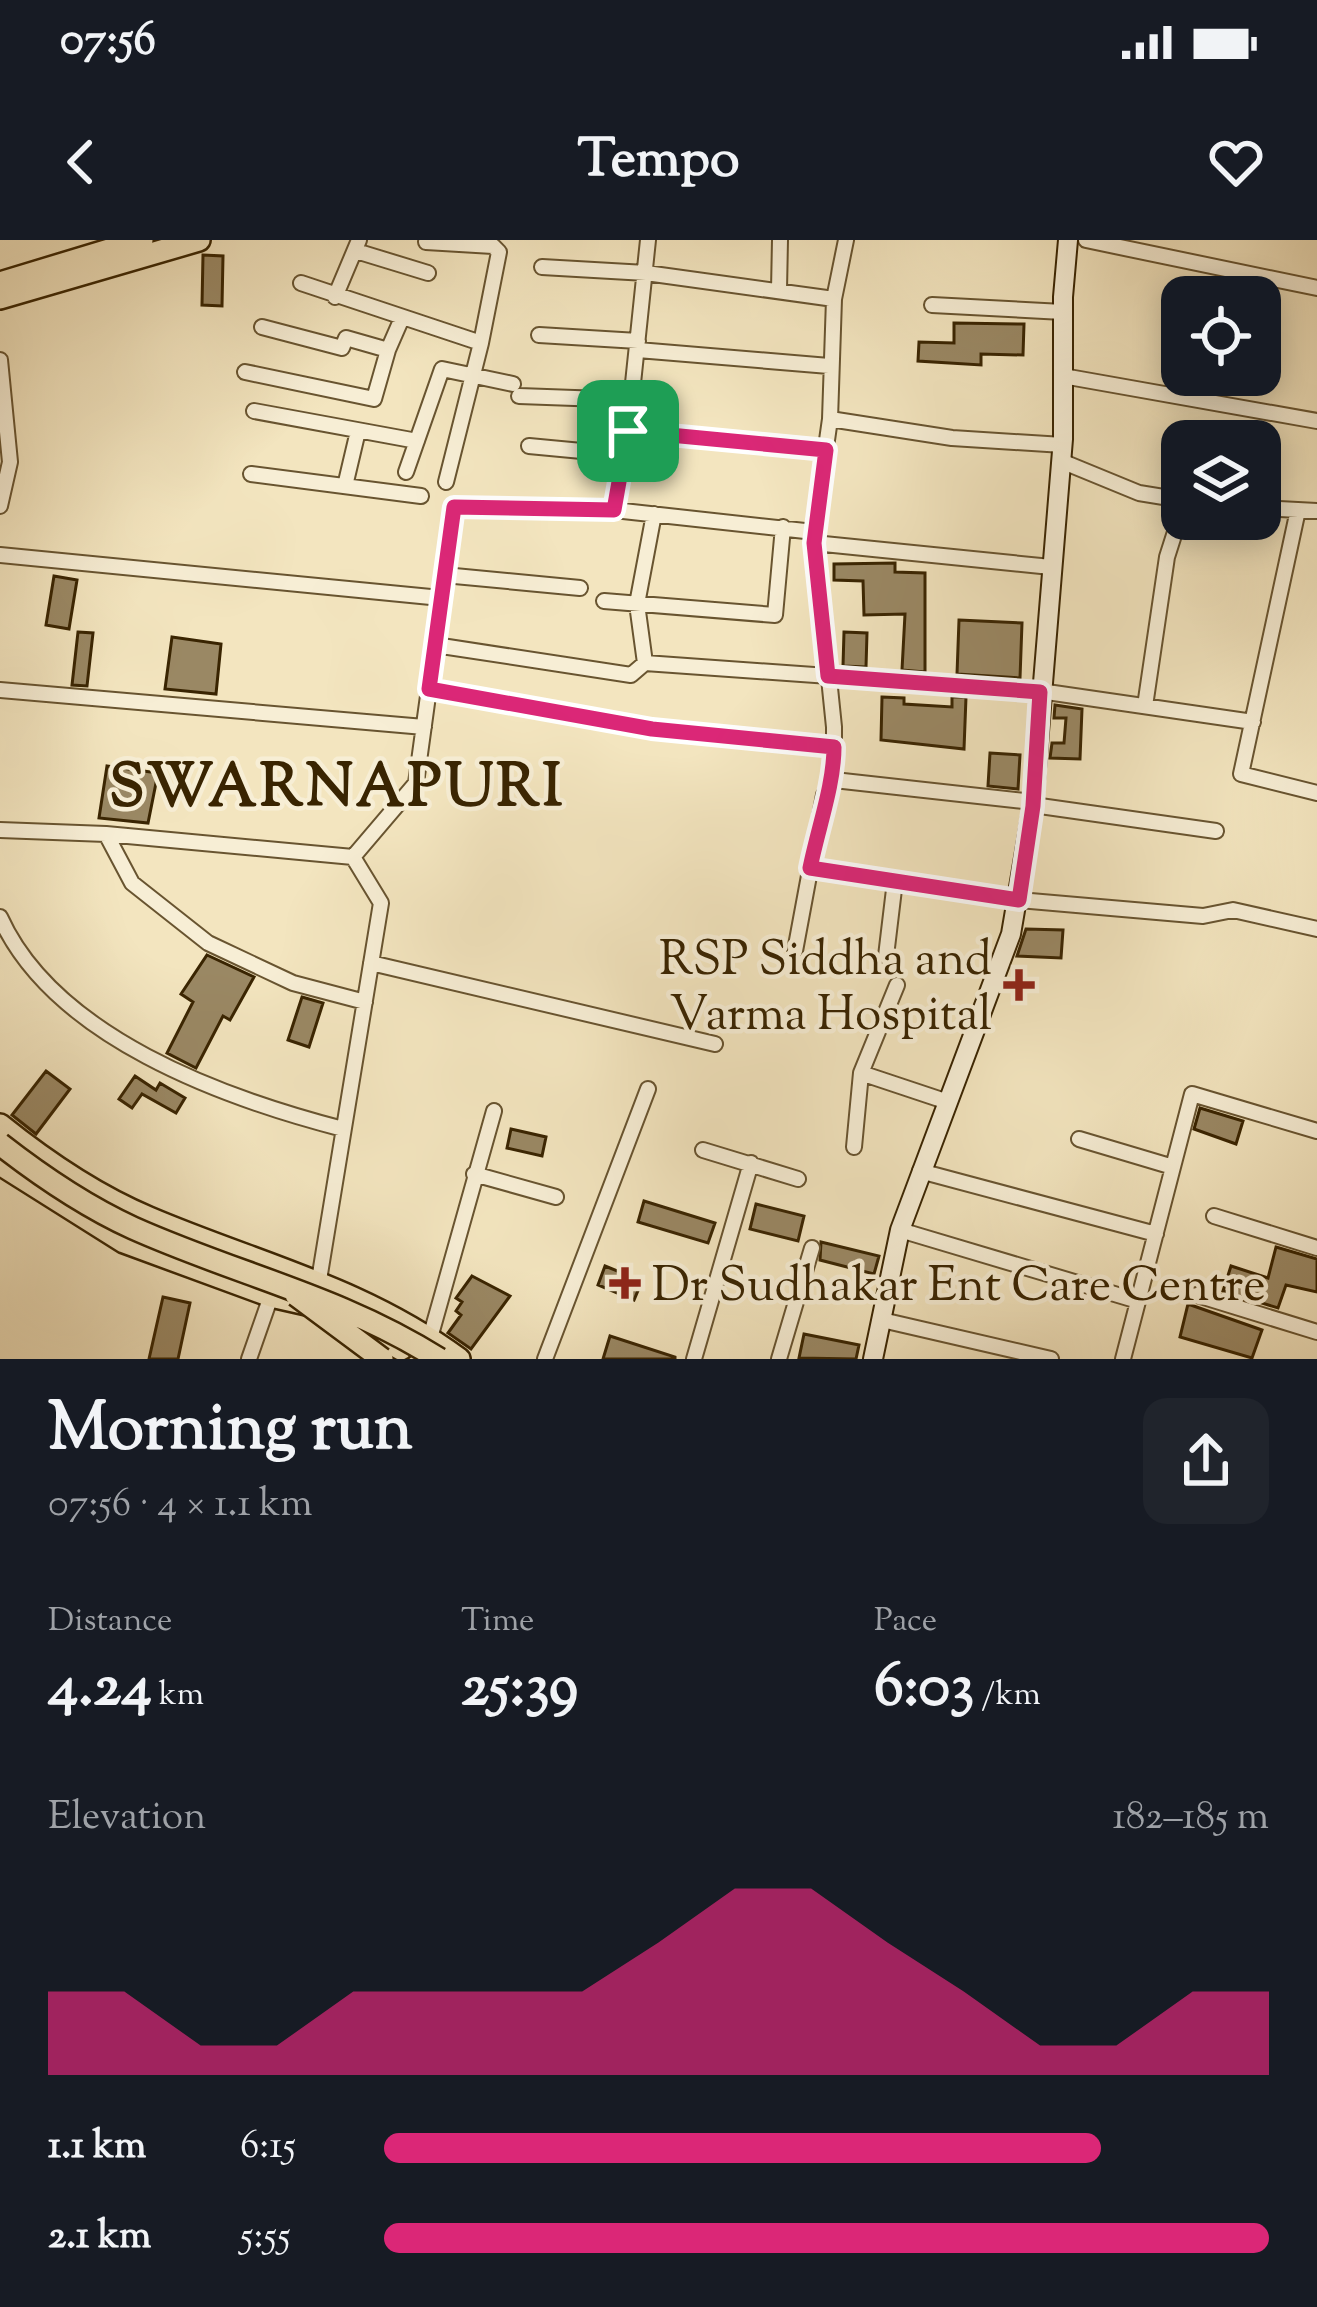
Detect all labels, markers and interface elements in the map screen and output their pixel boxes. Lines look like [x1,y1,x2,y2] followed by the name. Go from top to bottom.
[60,10,156,75] text: 07:56
[578,123,740,201] text: Tempo
[48,129,114,195] icon: back
[1203,129,1269,195] icon: heart
[1161,276,1281,540] map controls
[1161,276,1281,396] button: locate
[577,380,679,482] pin
[595,398,661,464] icon: arrive
[1161,420,1281,540] button: layers
[109,747,565,834] district label: SWARNAPURI
[659,928,992,1052] place label: RSP Siddha and Varma Hospital
[1003,969,1035,1001] marker: RSP Siddha and Varma Hospital
[652,1254,1266,1323] place label: Dr Sudhakar Ent Care Centre
[609,1267,641,1299] marker: Dr Sudhakar Ent Care Centre
[48,1385,413,1480] text: Morning run
[1143,1398,1269,1524] button: share
[48,1478,312,1534] text: 07:56 · 4 × 1.1 km
[48,1598,172,1646] text: Distance
[461,1598,534,1646] text: Time
[874,1598,937,1646] text: Pace
[48,1646,152,1733] text: 4.24
[461,1646,578,1733] text: 25:39
[874,1646,974,1733] text: 6:03
[152,1672,204,1720] text: km
[974,1672,1041,1720] text: /km
[48,1791,206,1847] text: Elevation
[1113,1791,1269,1847] text: 182–185 m
[48,2120,146,2176] text: 1.1 km
[240,2120,296,2176] text: 6:15
[48,2210,151,2266] text: 2.1 km
[240,2210,291,2266] text: 5:55

